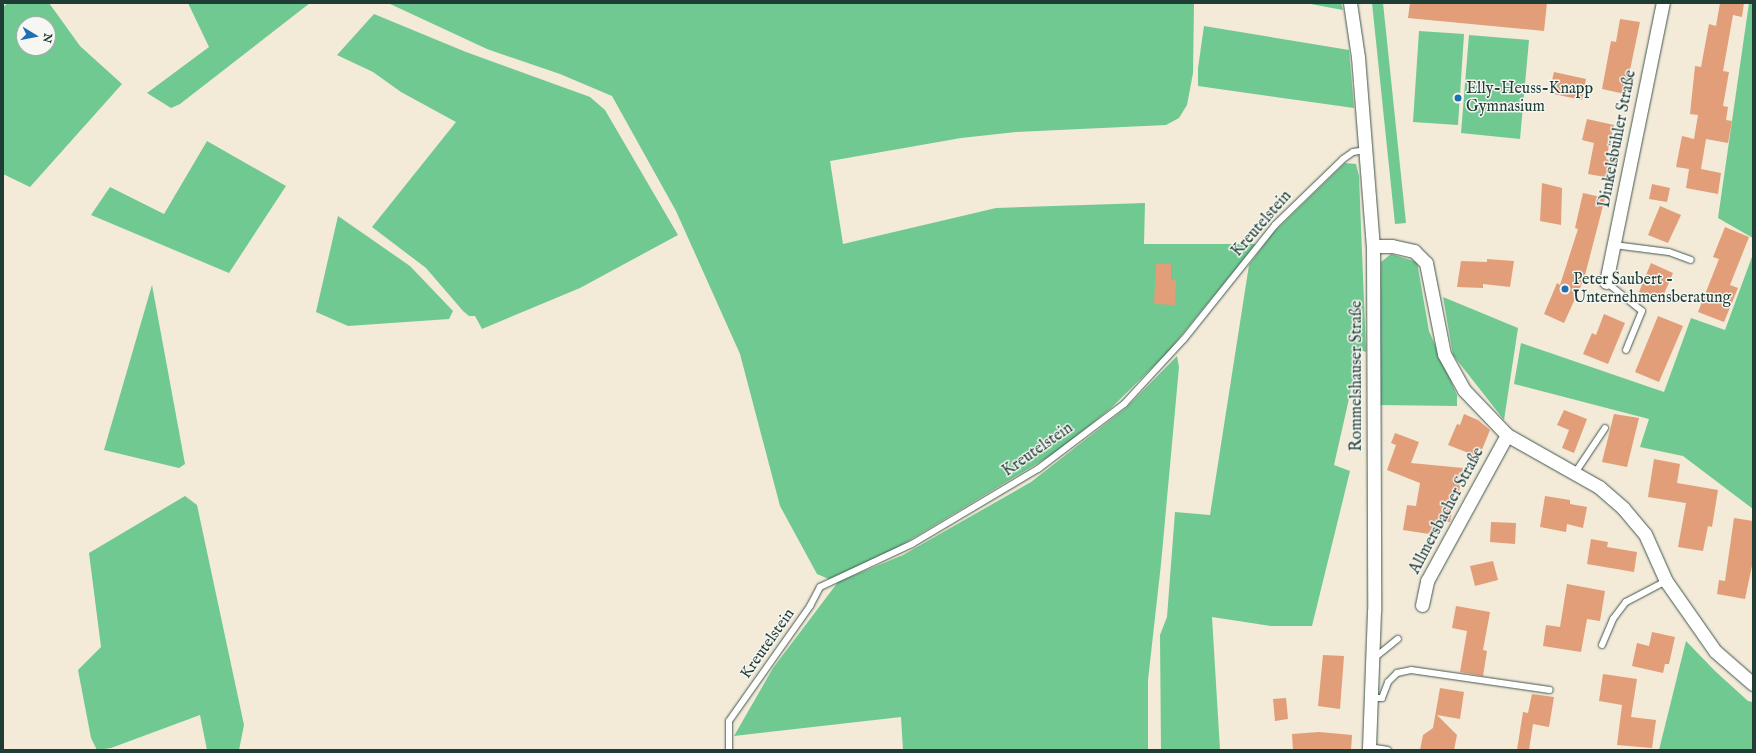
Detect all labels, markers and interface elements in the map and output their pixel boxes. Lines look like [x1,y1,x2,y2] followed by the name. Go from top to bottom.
[16,16,56,56] north arrow
[39,32,55,44] text: N
[1595,69,1641,209] street label: Dinkelsbühler Straße
[1466,79,1593,117] place label: Elly-Heuss-Knapp Gymnasium
[1453,93,1463,103] marker: Elly-Heuss-Knapp Gymnasium
[1228,187,1296,261] street label: Kreutelstein
[1573,270,1731,308] place label: Peter Saubert - Unternehmensberatung
[1560,284,1570,294] marker: Peter Saubert - Unternehmensberatung
[1347,301,1367,451] street label: Rommelshauser Straße
[999,419,1077,481] street label: Kreutelstein
[1406,445,1488,577] street label: Allmersbacher Straße
[737,605,799,683] street label: Kreutelstein

